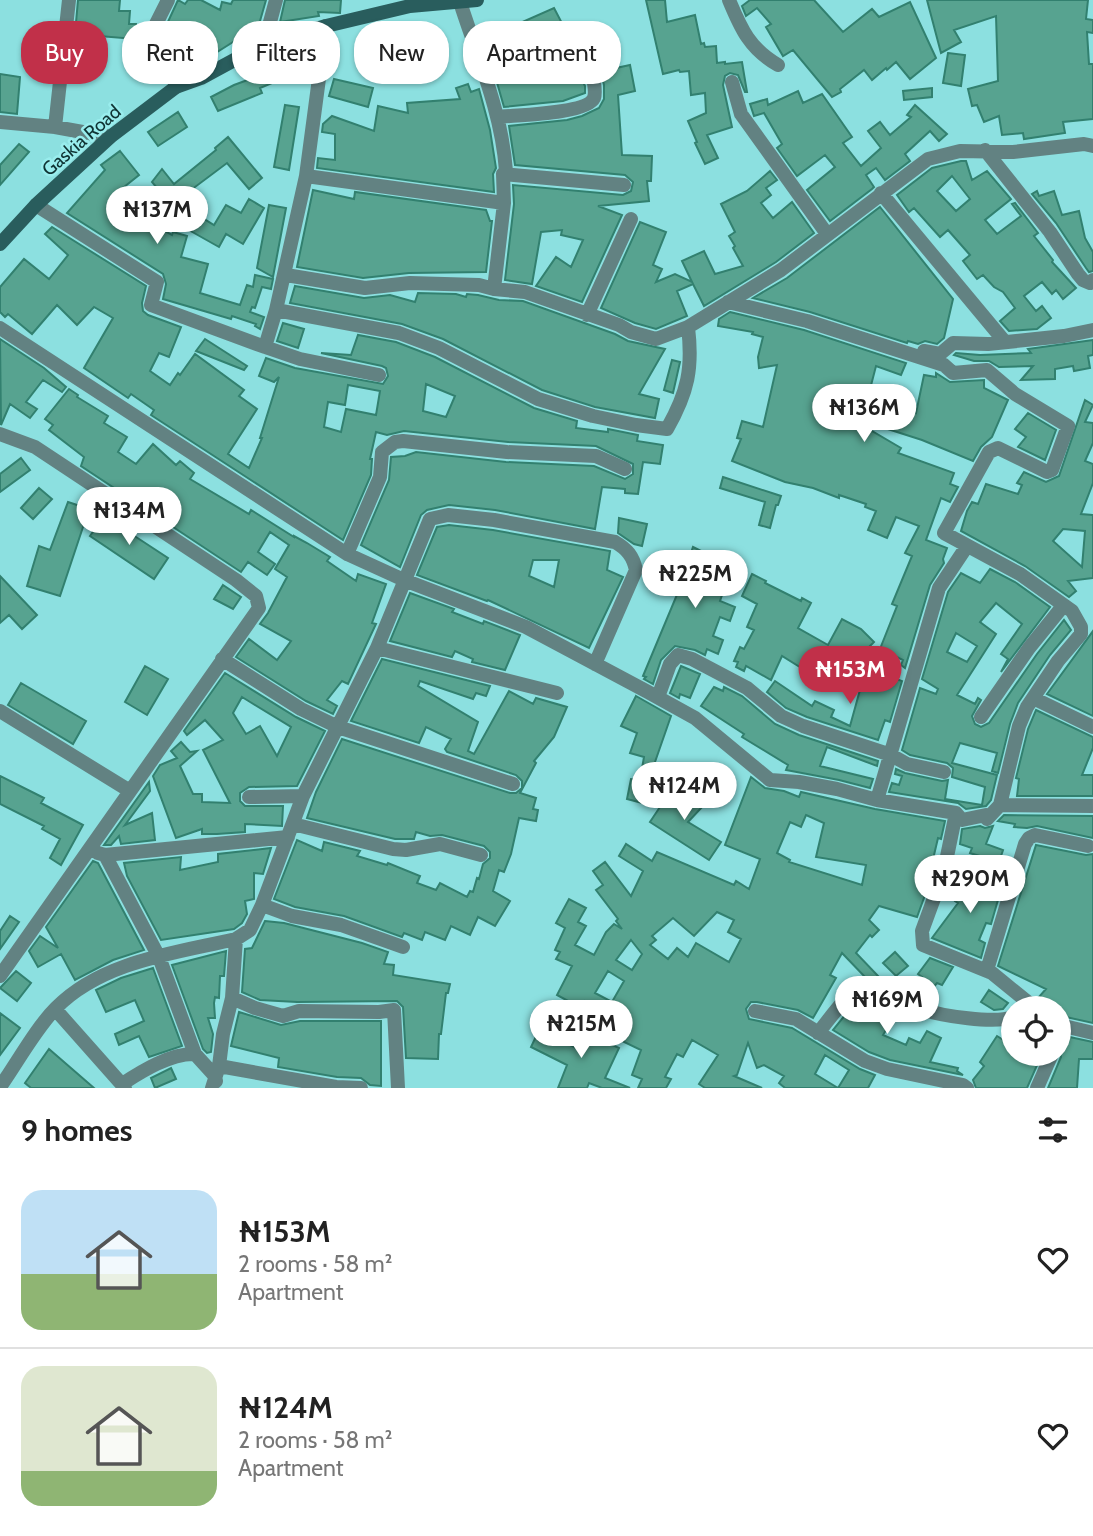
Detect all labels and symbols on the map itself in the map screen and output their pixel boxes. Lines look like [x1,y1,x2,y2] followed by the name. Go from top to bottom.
[37,100,125,181] street label: Gaskia Road
[108,187,206,246] pin: ₦137M
[815,384,913,444] pin: ₦136M
[80,488,178,547] pin: ₦134M
[646,550,744,610] pin: ₦225M
[801,646,899,706] pin: ₦153M
[635,762,733,822] pin: ₦124M
[921,856,1019,915] pin: ₦290M
[838,976,936,1036] pin: ₦169M
[532,1000,630,1060] pin: ₦215M

